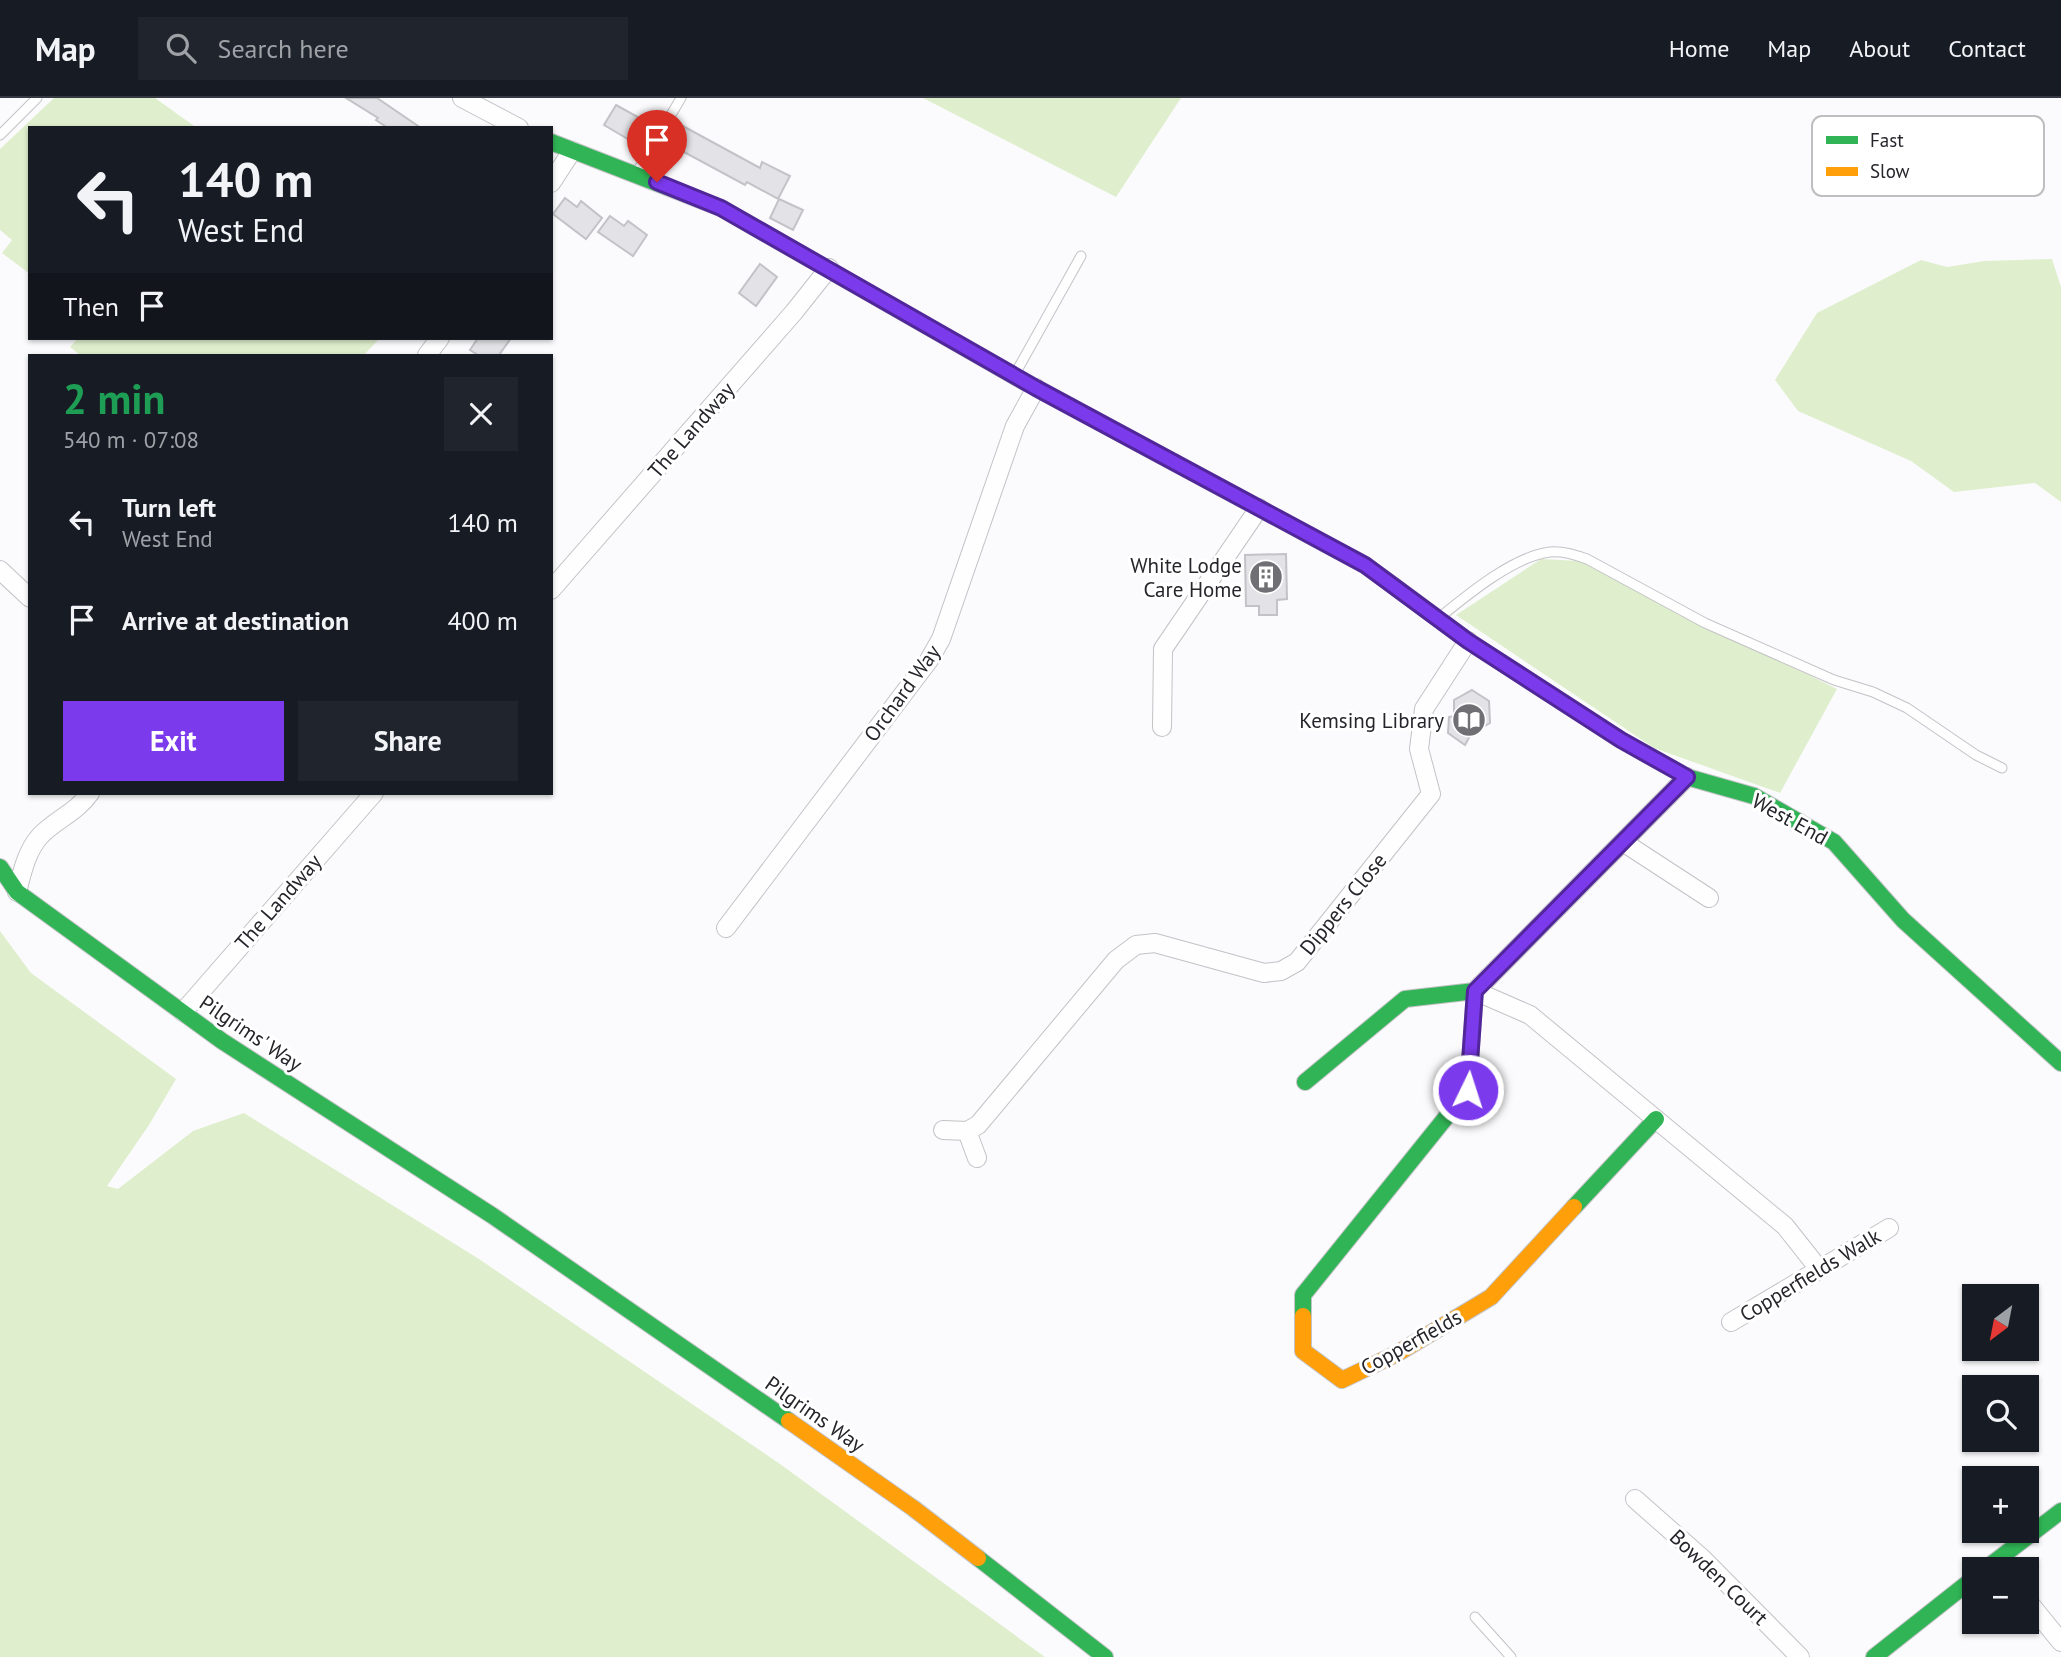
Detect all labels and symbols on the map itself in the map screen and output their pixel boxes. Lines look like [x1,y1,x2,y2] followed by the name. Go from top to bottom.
[627,110,687,182] pin
[1812,116,2044,196] legend
[1870,128,1904,152] text: Fast
[1870,159,1910,183] text: Slow
[642,376,740,484] street label: The Landway
[1130,552,1242,603] place label: White Lodge Care Home
[1247,558,1285,596] building icon: White Lodge Care Home
[858,639,946,747] street label: Orchard Way
[1450,701,1488,739] library icon: Kemsing Library
[1299,707,1444,734] place label: Kemsing Library
[1747,787,1833,851] street label: West End
[229,848,327,956] street label: The Landway
[1294,848,1392,960] street label: Dippers Close
[194,989,308,1077] street label: Pilgrims' Way
[1431,1053,1505,1127] position arrow
[1735,1222,1885,1328] street label: Copperfields Walk
[1962,1284,2039,1362] north arrow
[1356,1303,1466,1381] street label: Copperfields
[760,1370,870,1458] street label: Pilgrims Way
[1664,1523,1774,1631] street label: Bowden Court

